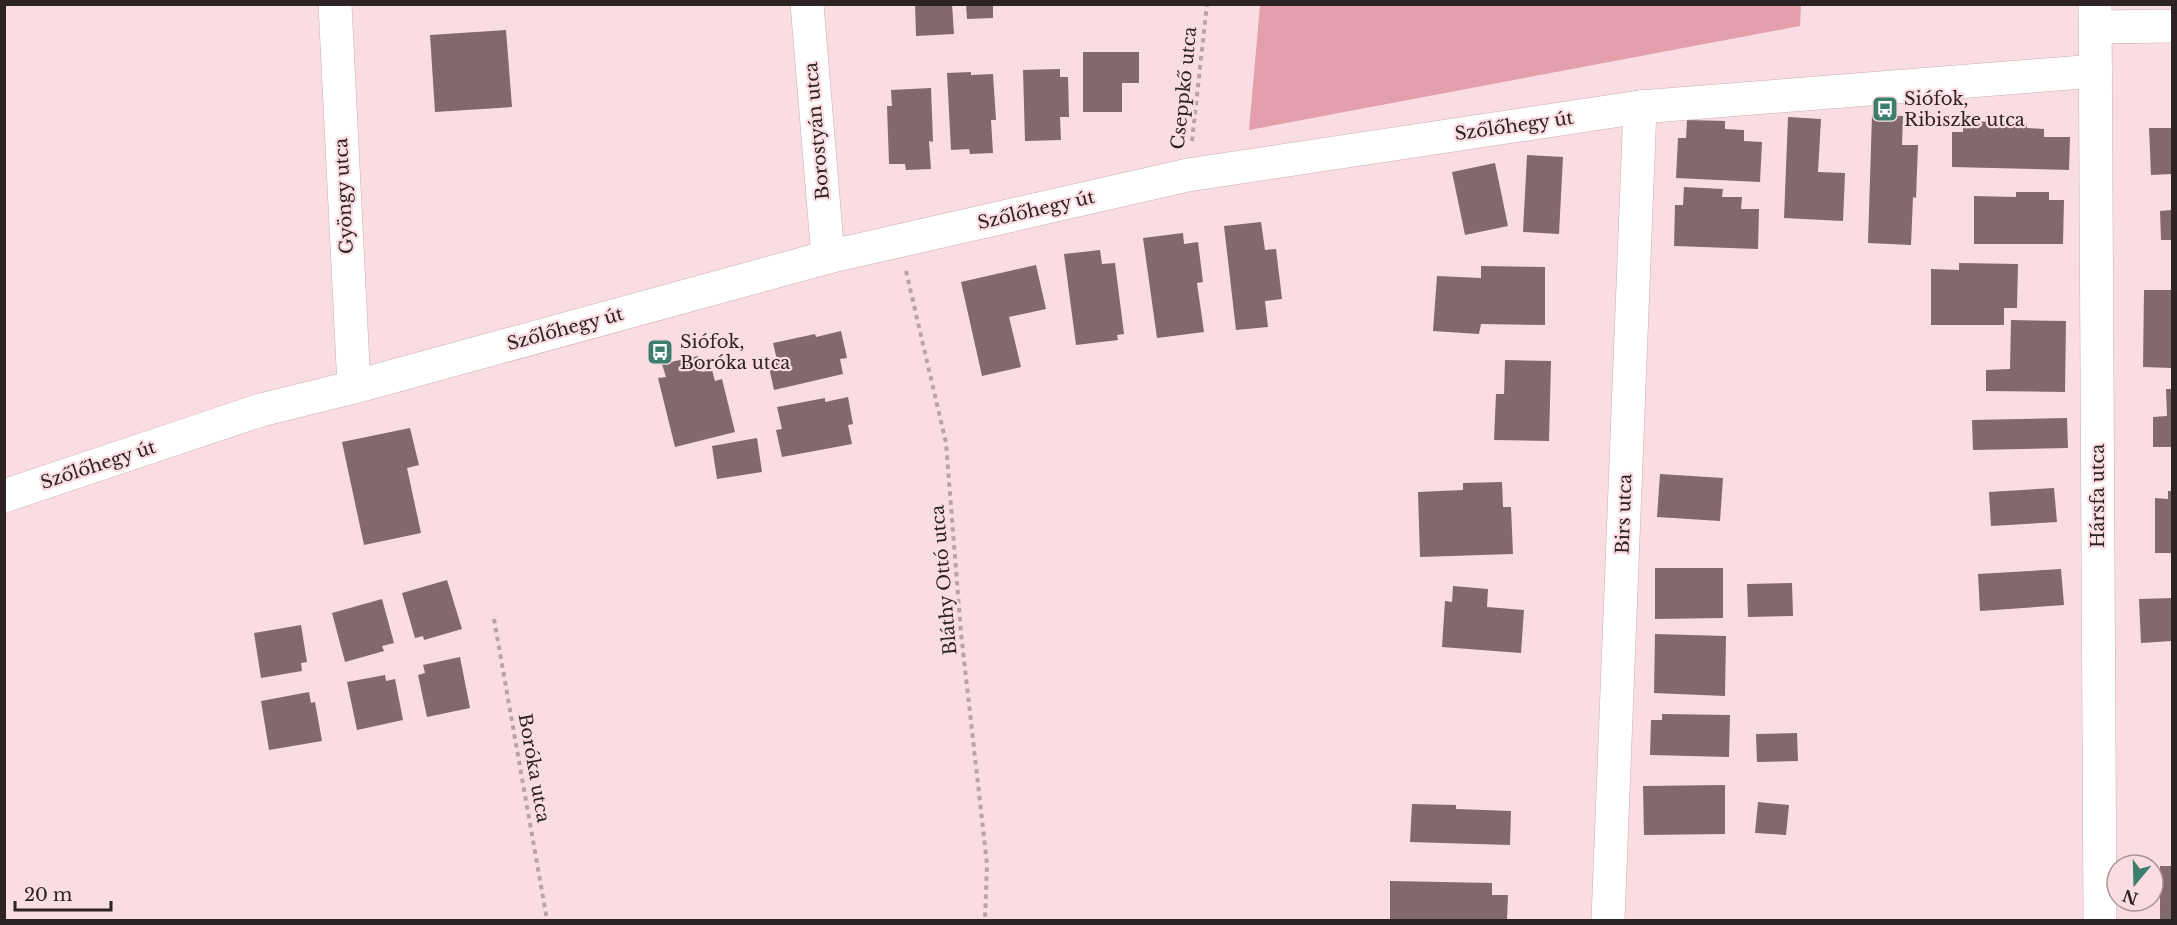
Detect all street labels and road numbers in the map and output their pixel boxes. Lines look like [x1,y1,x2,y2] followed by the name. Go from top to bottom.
[1167,26,1201,150] street label: Cseppkő utca
[800,61,834,201] street label: Borostyán utca
[1453,107,1575,145] street label: Szőlőhegy út
[330,137,358,255] street label: Gyöngy utca
[975,186,1097,234] street label: Szőlőhegy út
[505,303,626,355] street label: Szőlőhegy út
[38,436,158,494] street label: Szőlőhegy út
[2087,444,2109,548] street label: Hársfa utca
[1612,473,1636,555] street label: Birs utca
[926,504,962,656] street label: Bláthy Ottó utca
[514,712,554,824] street label: Boróka utca

